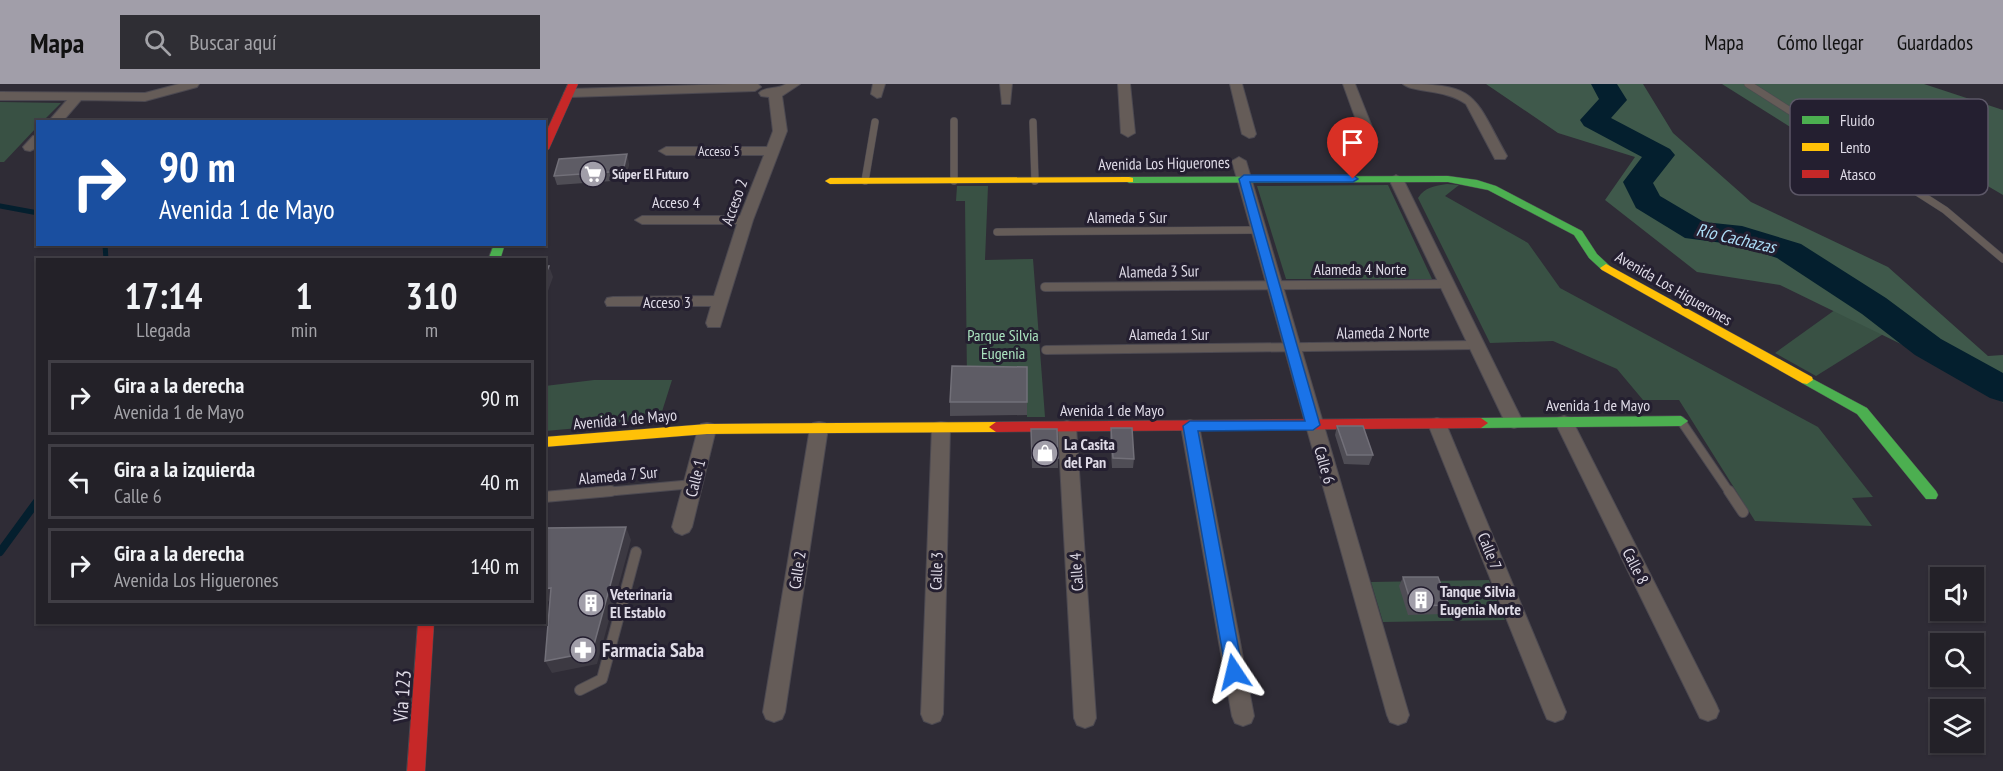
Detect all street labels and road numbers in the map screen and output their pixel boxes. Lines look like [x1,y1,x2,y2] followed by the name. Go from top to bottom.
[698,142,740,160] street label: Acceso 5
[1098,152,1230,174] street label: Avenida Los Higuerones
[716,176,752,228] street label: Acceso 2
[652,192,700,212] street label: Acceso 4
[1087,207,1168,227] street label: Alameda 5 Sur
[1612,246,1736,330] street label: Avenida Los Higuerones
[1313,259,1407,279] street label: Alameda 4 Norte
[1119,260,1200,282] street label: Alameda 3 Sur
[643,292,691,312] street label: Acceso 3
[1336,321,1430,343] street label: Alameda 2 Norte
[1129,324,1210,344] street label: Alameda 1 Sur
[1546,395,1650,415] street label: Avenida 1 de Mayo
[1060,400,1164,420] street label: Avenida 1 de Mayo
[572,404,678,434] street label: Avenida 1 de Mayo
[1310,444,1340,486] street label: Calle 6
[681,457,709,499] street label: Calle 1
[578,462,659,488] street label: Alameda 7 Sur
[1474,530,1506,572] street label: Calle 7
[1618,544,1654,588] street label: Calle 8
[784,550,810,590] street label: Calle 2
[925,552,947,590] street label: Calle 3
[1065,552,1087,592] street label: Calle 4
[387,669,417,724] street label: Vía 123

